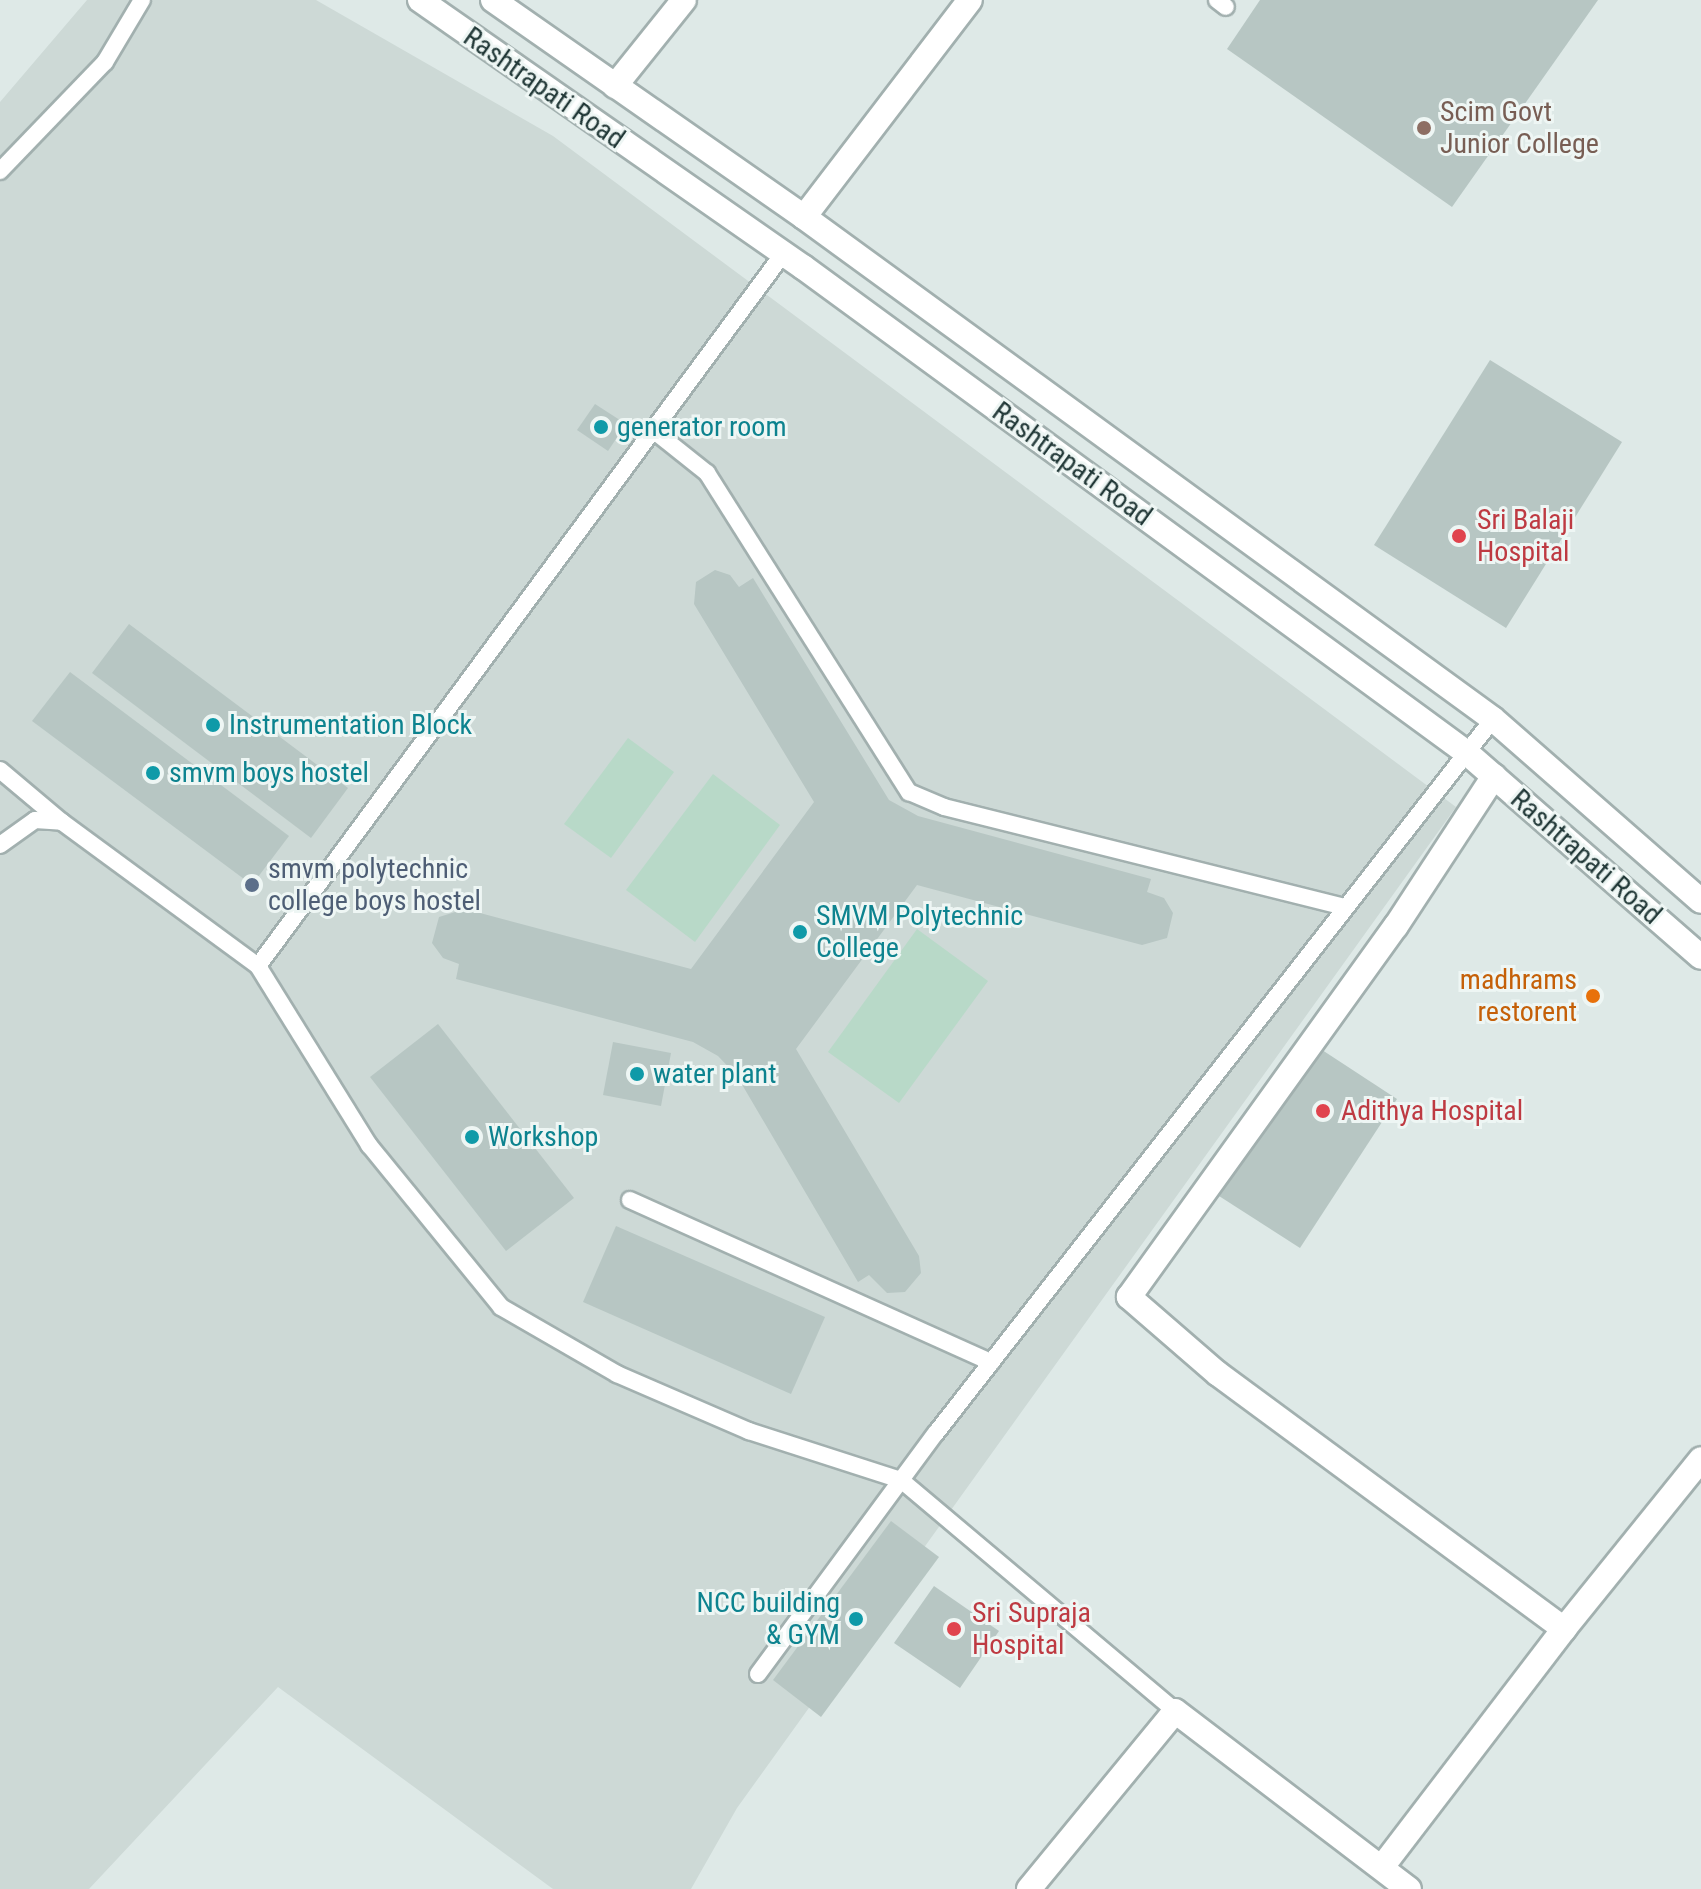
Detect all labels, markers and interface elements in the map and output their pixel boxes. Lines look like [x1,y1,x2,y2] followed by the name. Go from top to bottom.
[457,20,631,156] street label: Rashtrapati Road
[1440,95,1599,161] place label: Scim Govt Junior College
[1415,119,1433,137] marker: Scim Govt Junior College
[986,395,1158,533] street label: Rashtrapati Road
[617,410,786,444] place label: generator room
[592,418,610,436] marker: generator room
[1477,503,1574,569] place label: Sri Balaji Hospital
[1448,525,1470,547] marker: Sri Balaji Hospital
[229,708,472,742] place label: Instrumentation Block
[204,716,222,734] marker: Instrumentation Block
[169,756,369,790] place label: smvm boys hostel
[144,764,162,782] marker: smvm boys hostel
[1504,782,1668,932] street label: Rashtrapati Road
[268,852,481,918] place label: smvm polytechnic college boys hostel
[243,876,261,894] marker: smvm polytechnic college boys hostel
[816,899,1023,965] place label: SMVM Polytechnic College
[791,923,809,941] marker: SMVM Polytechnic College
[1460,963,1577,1029] place label: madhrams restorent
[1584,987,1602,1005] marker: madhrams restorent
[653,1057,776,1091] place label: water plant
[628,1065,646,1083] marker: water plant
[1341,1094,1523,1128] place label: Adithya Hospital
[1312,1100,1334,1122] marker: Adithya Hospital
[488,1120,598,1154] place label: Workshop
[463,1128,481,1146] marker: Workshop
[697,1586,840,1652] place label: NCC building & GYM
[972,1596,1091,1662] place label: Sri Supraja Hospital
[847,1610,865,1628] marker: NCC building & GYM
[943,1618,965,1640] marker: Sri Supraja Hospital

